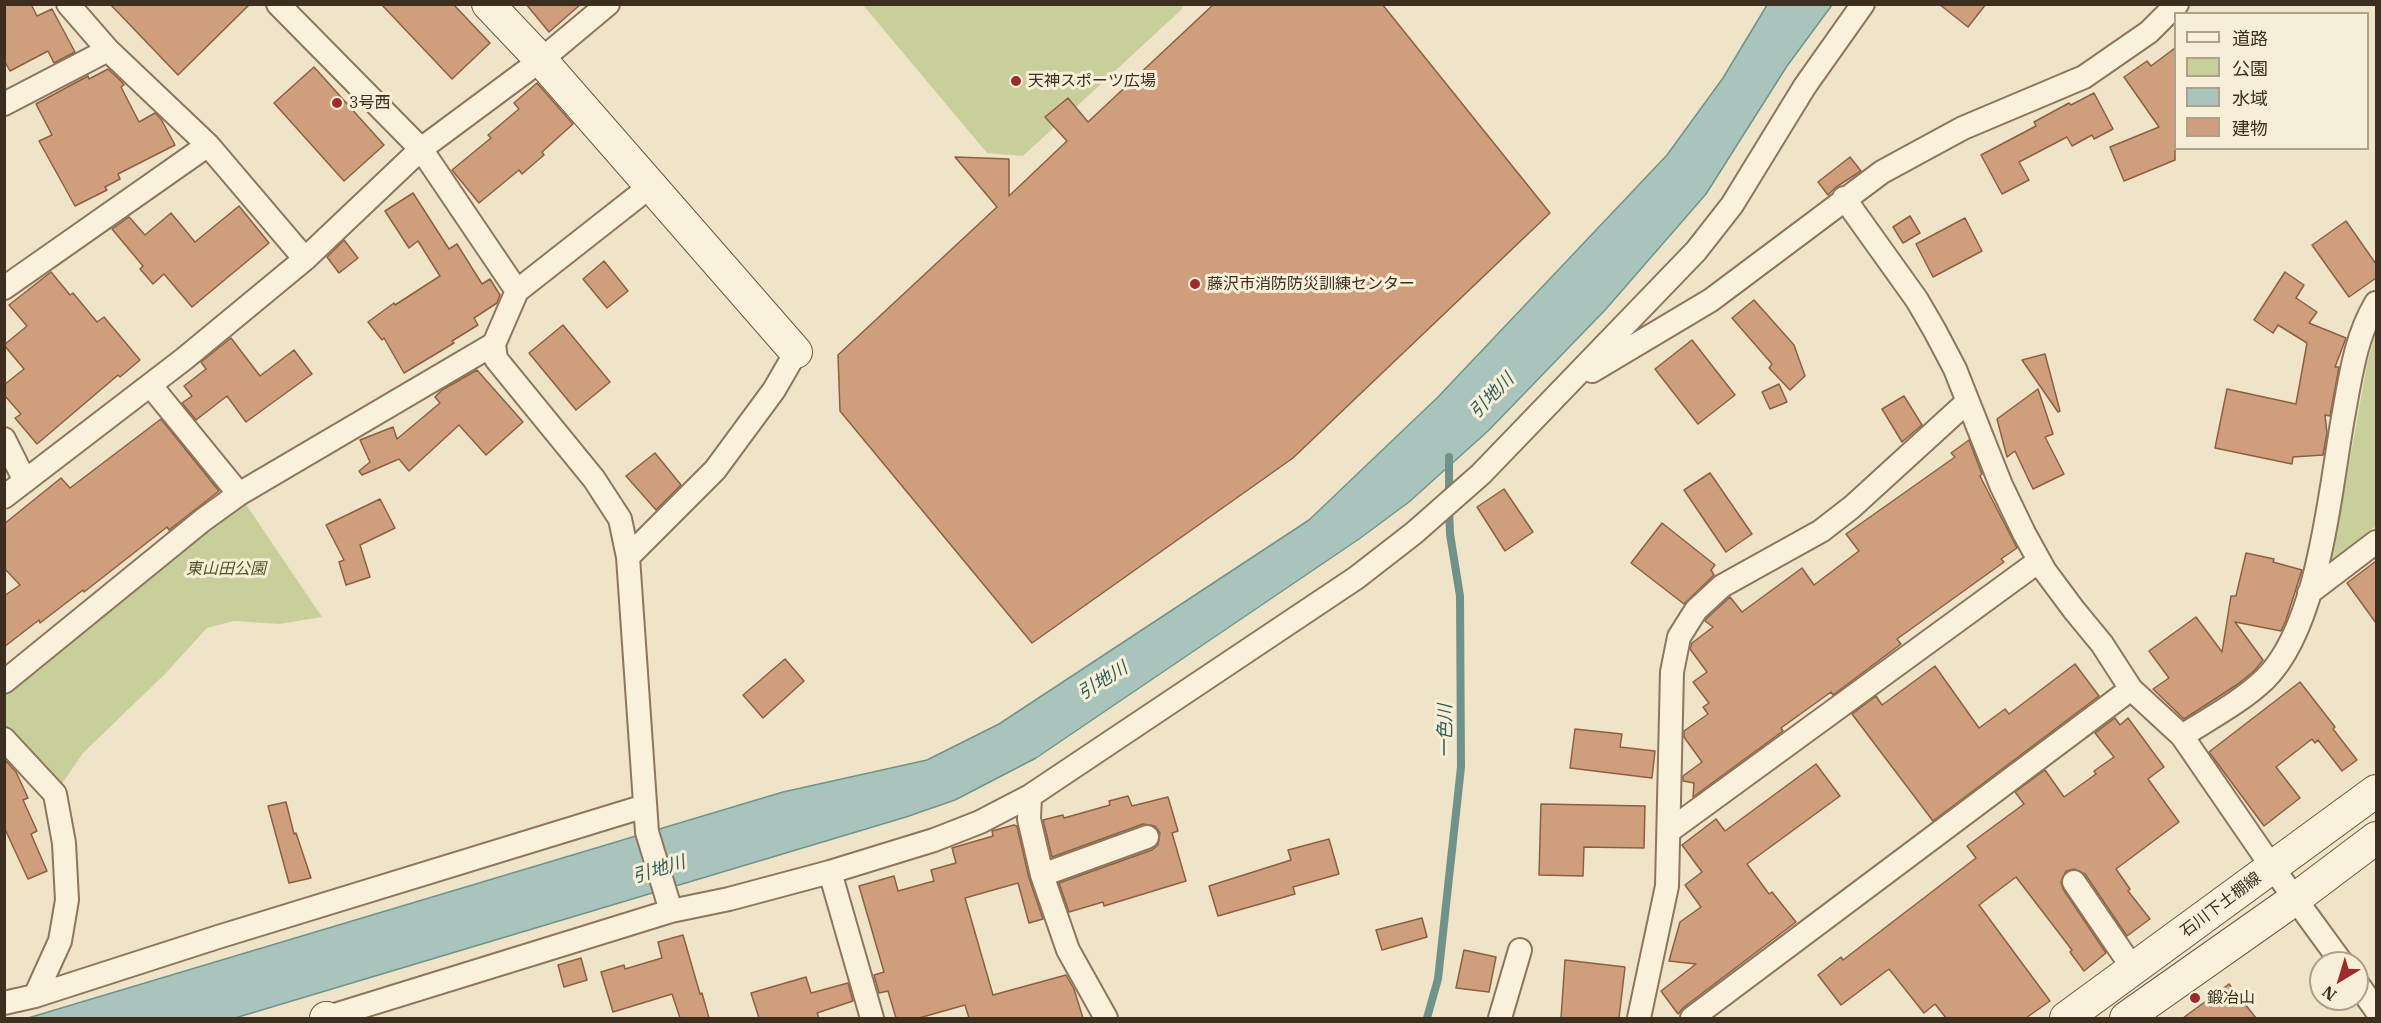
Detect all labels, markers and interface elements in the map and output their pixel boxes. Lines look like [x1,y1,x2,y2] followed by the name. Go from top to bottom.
[2174,12,2369,150] legend
[2232,27,2268,50] text: 道路
[2232,57,2268,80] text: 公園
[1028,71,1156,91] place label: 天神スポーツ広場
[1009,74,1023,88] marker: 天神スポーツ広場
[2232,87,2268,110] text: 水域
[349,93,391,113] place label: 3号西
[330,96,344,110] marker: 3号西
[2232,117,2268,140] text: 建物
[1207,274,1415,294] place label: 藤沢市消防防災訓練センター
[1188,277,1202,291] marker: 藤沢市消防防災訓練センター
[1465,369,1519,423] water label: 引地川
[186,559,266,579] park label: 東山田公園
[1074,658,1132,704] water label: 引地川
[1435,704,1457,758] water label: 一色川
[630,852,688,888] water label: 引地川
[2177,868,2265,942] street label: 石川下土棚線
[2309,951,2369,1011] north arrow
[2318,982,2340,1005] text: N
[2207,988,2255,1008] place label: 鍛冶山
[2188,991,2202,1005] marker: 鍛冶山

